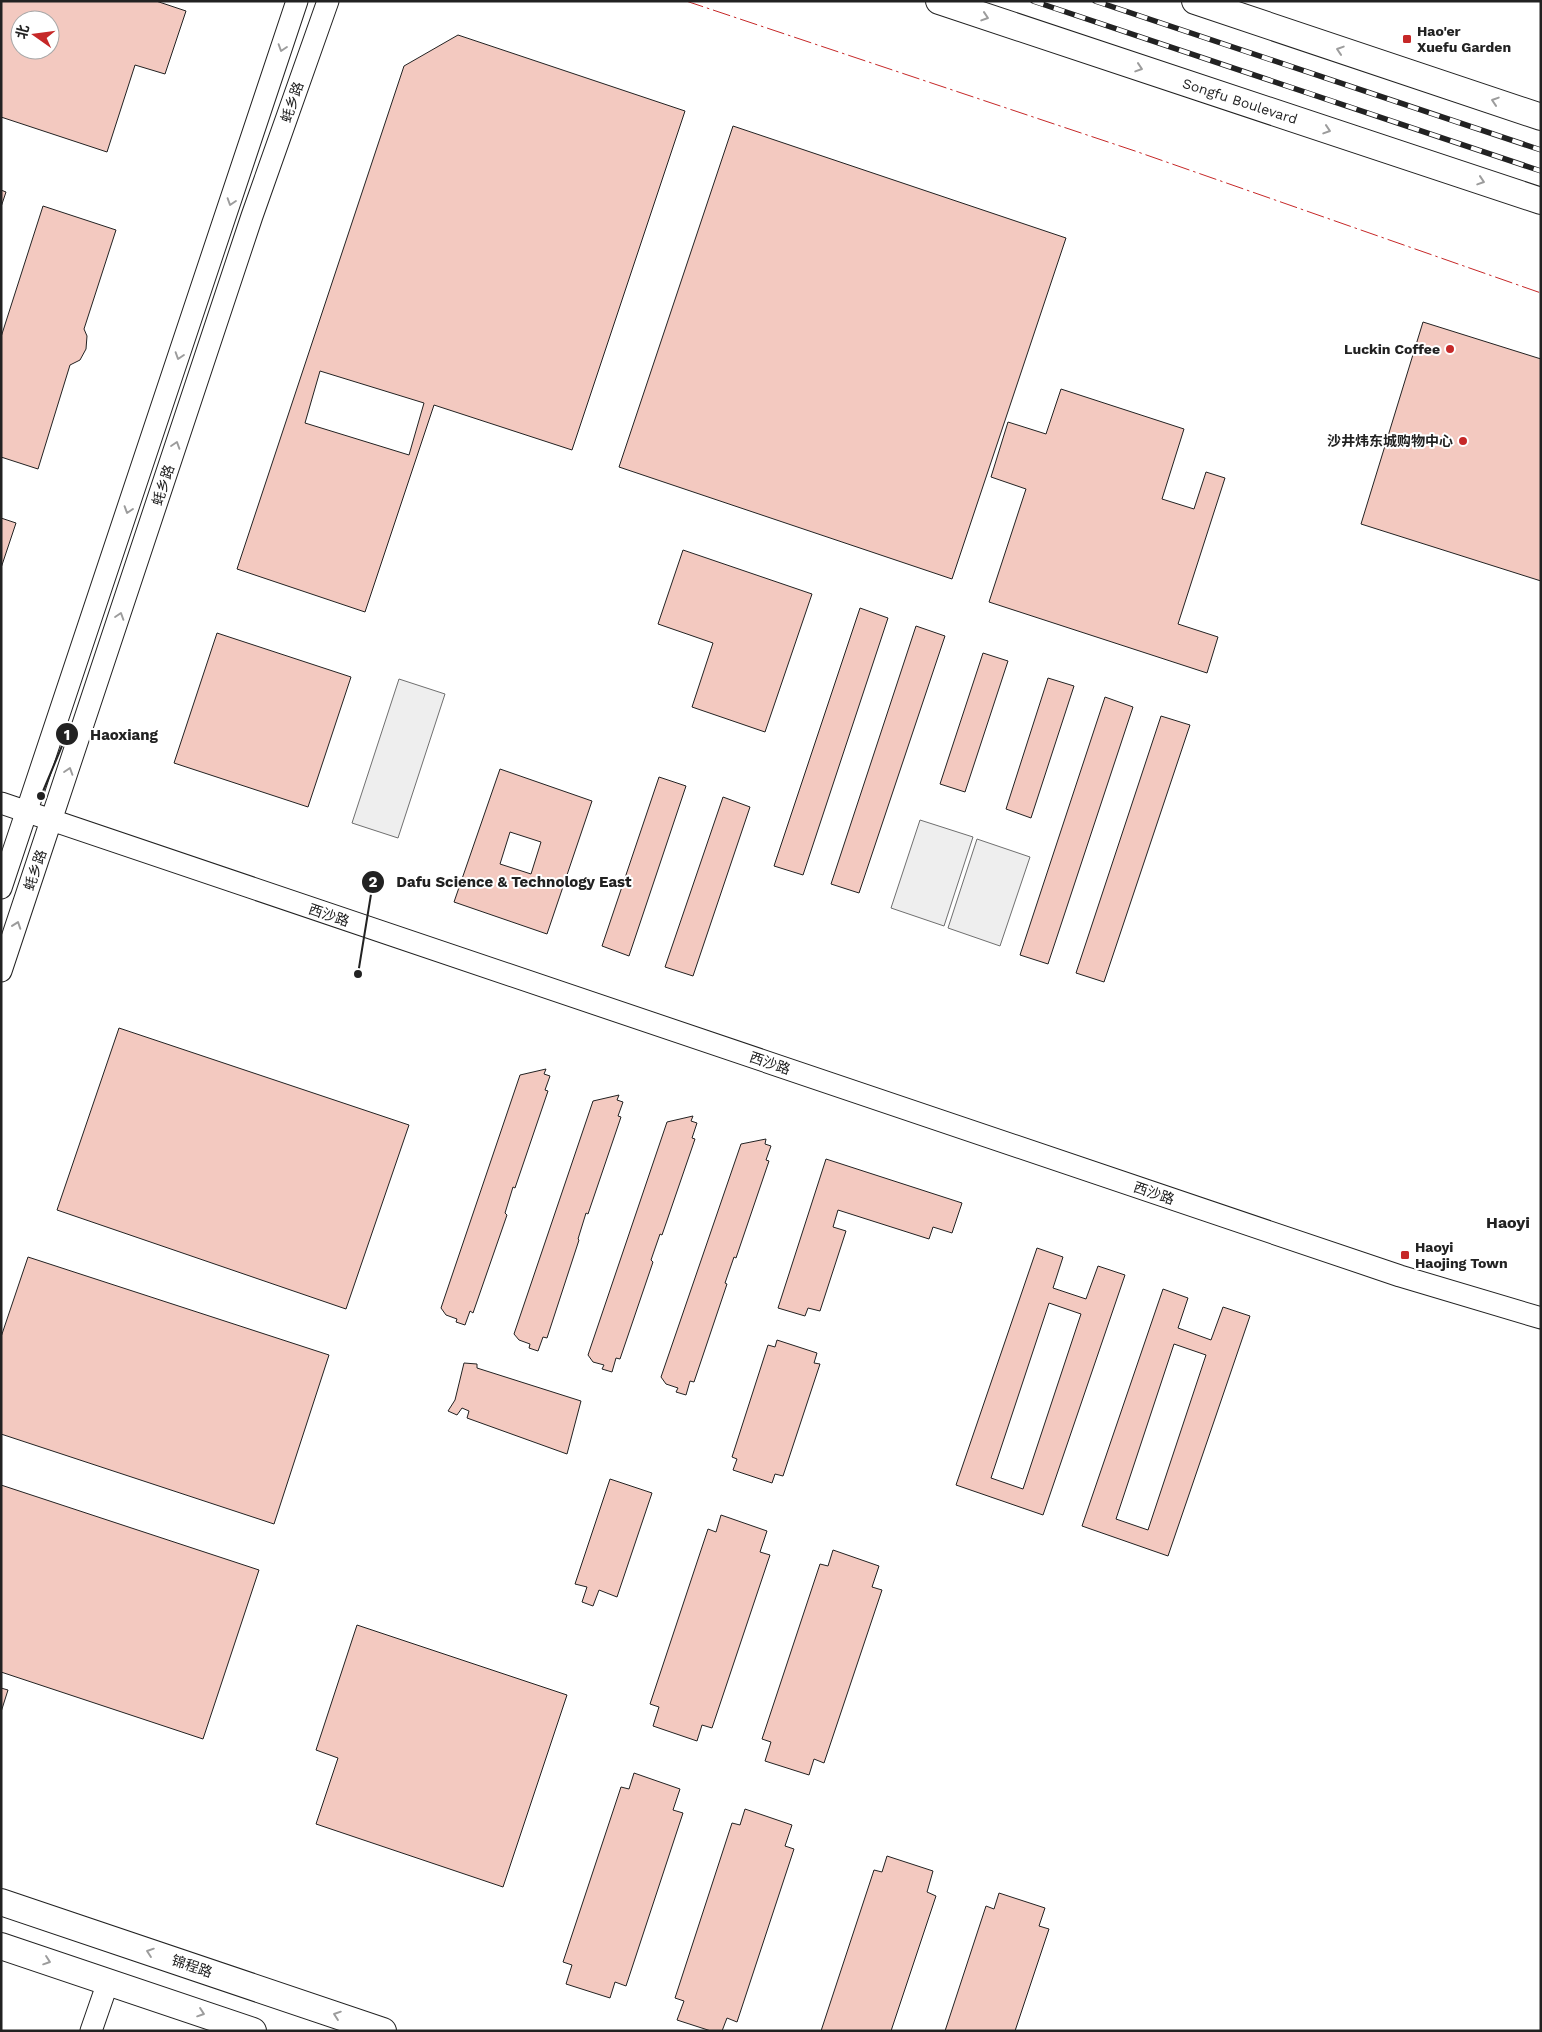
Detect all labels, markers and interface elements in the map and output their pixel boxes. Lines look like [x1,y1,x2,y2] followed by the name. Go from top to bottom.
[10,10,60,60] north arrow
[980,11,989,21] one-way arrow
[13,23,32,41] text: 北
[1417,23,1511,55] place label: Hao'er Xuefu Garden
[1401,33,1413,45] marker: Hao'er Xuefu Garden
[278,43,288,51] one-way arrow
[1337,46,1345,56] one-way arrow
[1135,62,1143,72] one-way arrow
[1180,75,1300,127] street label: Songfu Boulevard
[278,80,306,124] street label: 蚝乡路
[1491,97,1499,107] one-way arrow
[1322,124,1331,134] one-way arrow
[1476,175,1485,185] one-way arrow
[226,197,236,205] one-way arrow
[1344,341,1440,357] place label: Luckin Coffee
[1444,343,1456,355] marker: Luckin Coffee
[175,351,185,360] one-way arrow
[1327,433,1453,449] place label: 沙井炜东城购物中心
[1457,435,1469,447] marker: 沙井炜东城购物中心
[170,442,180,450] one-way arrow
[149,463,177,507] street label: 蚝乡路
[123,505,133,514] one-way arrow
[114,613,124,621] one-way arrow
[55,719,168,749] callout: Haoxiang
[64,726,70,744] text: 1
[90,726,159,744] text: Haoxiang
[63,767,73,775] one-way arrow
[21,848,49,892] street label: 蚝乡路
[361,867,642,897] callout: Dafu Science & Technology East
[369,873,378,891] text: 2
[396,873,632,891] text: Dafu Science & Technology East
[307,901,351,929] street label: 西沙路
[11,921,21,929] one-way arrow
[748,1049,792,1077] street label: 西沙路
[1132,1179,1176,1207] street label: 西沙路
[1486,1213,1530,1232] district label: Haoyi
[1415,1239,1508,1271] place label: Haoyi Haojing Town
[1399,1249,1411,1261] marker: Haoyi Haojing Town
[146,1948,155,1958] one-way arrow
[170,1952,214,1980] street label: 锦程路
[43,1955,51,1965] one-way arrow
[197,2008,205,2018] one-way arrow
[334,2011,342,2021] one-way arrow

